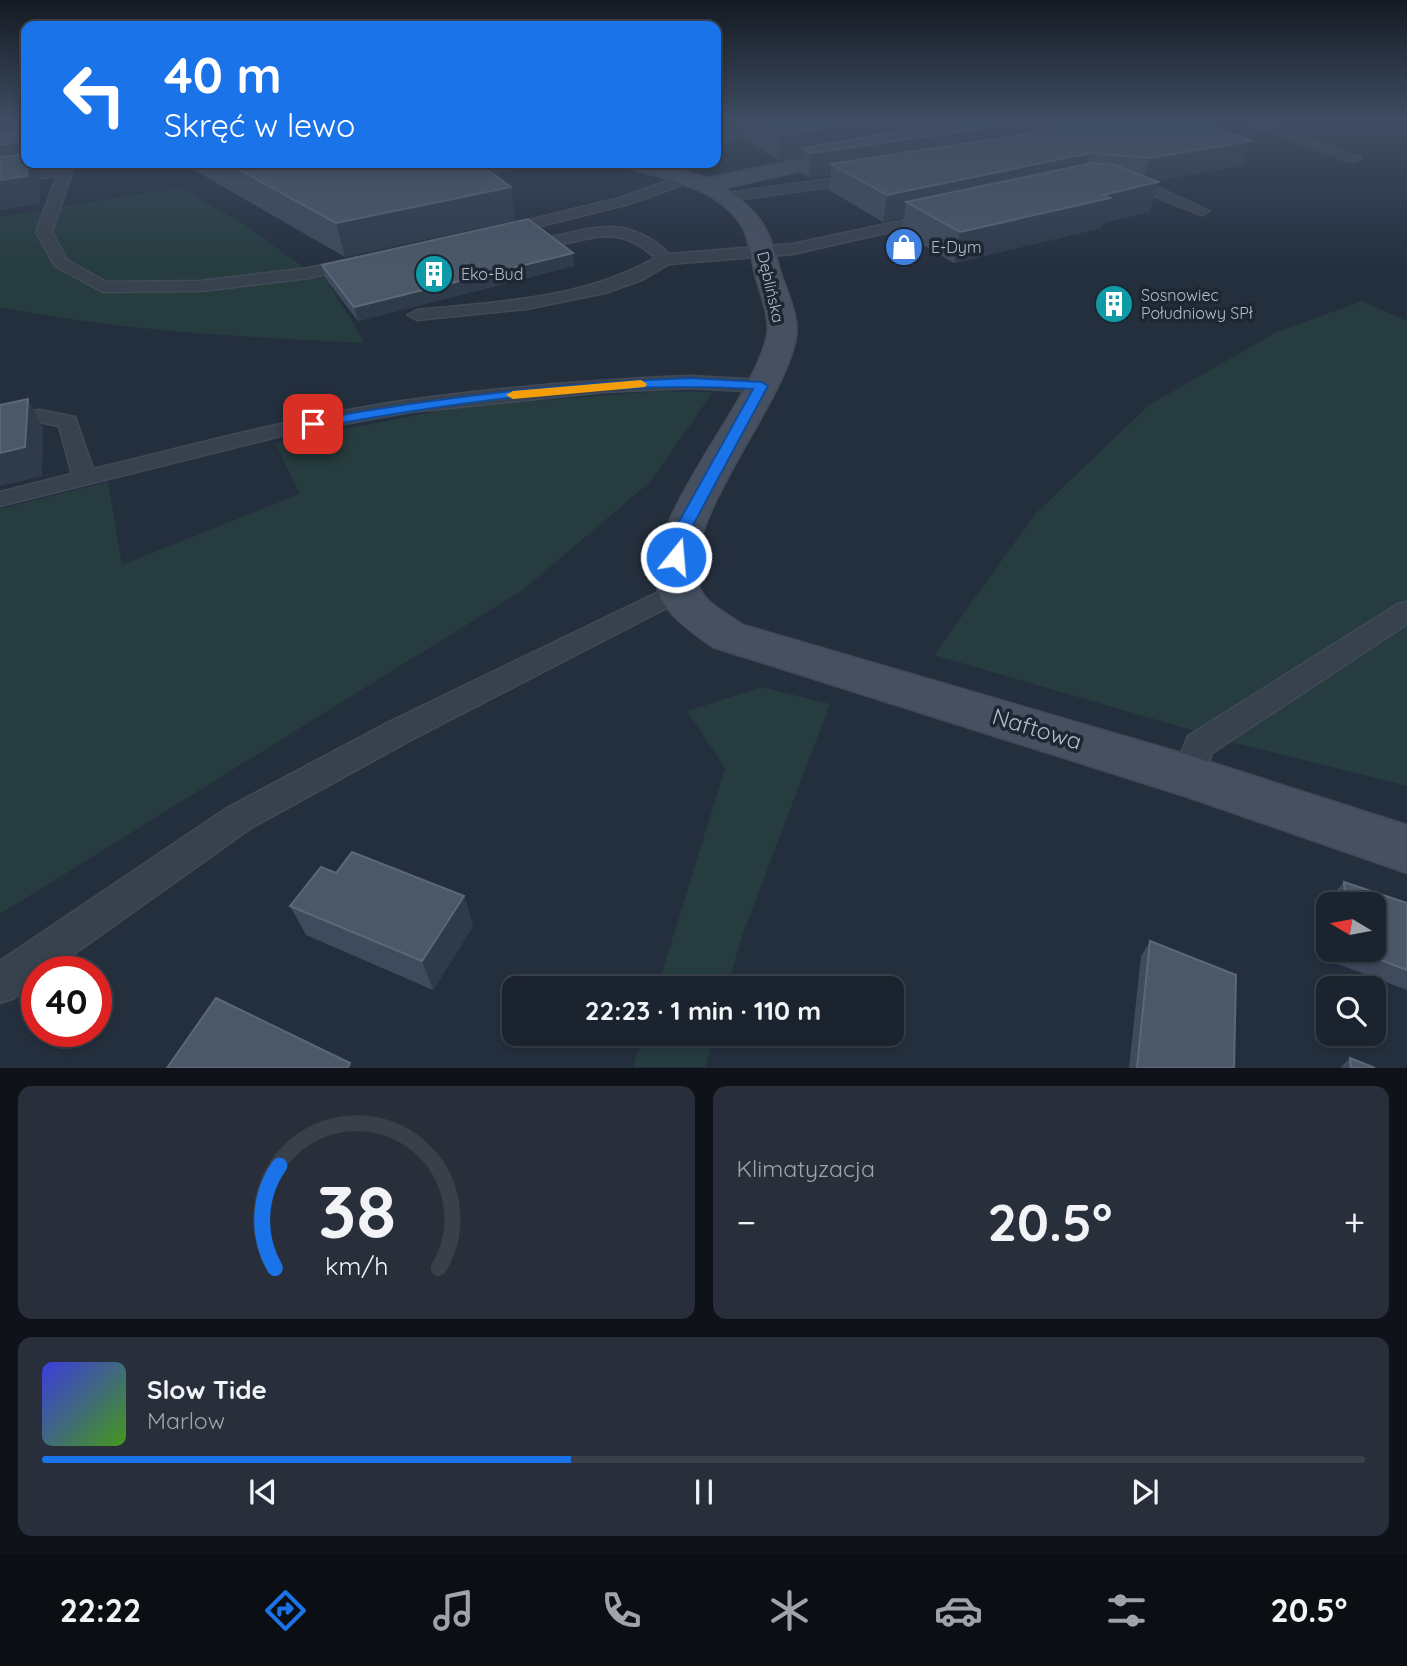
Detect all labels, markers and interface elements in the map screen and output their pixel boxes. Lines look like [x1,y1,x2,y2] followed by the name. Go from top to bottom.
[164,44,282,105] text: 40 m
[49,49,140,140] icon: left
[164,105,355,145] text: Skręć w lewo
[883,226,925,268] shop icon: E-Dym
[931,237,982,257] place label: E-Dym
[753,249,789,325] street label: Dęblińska
[413,253,455,295] building icon: Eko-Bud
[461,264,523,284] place label: Eko-Bud
[1093,283,1135,325] building icon: Sosnowiec Południowy SPł
[1141,285,1253,323] place label: Sosnowiec Południowy SPł
[283,394,343,454] pin
[294,405,332,443] icon: arrive
[639,520,713,594] position arrow
[989,701,1085,756] street label: Naftowa
[1316,892,1386,962] north arrow
[1316,892,1386,1046] map controls
[21,956,112,1047] speed limit sign: 40
[1316,976,1386,1046] button: search
[585,994,821,1027] text: 22:23 · 1 min · 110 m
[737,1154,875,1183] text: Klimatyzacja
[317,1166,396,1257] text: 38
[987,1189,1112,1254] text: 20.5°
[737,1198,756,1246] text: −
[1344,1198,1365,1246] text: +
[325,1250,388,1281] text: km/h
[147,1373,267,1406] text: Slow Tide
[147,1406,225,1435] text: Marlow
[244,1473,282,1511] icon: previous
[685,1473,723,1511] icon: pause
[1126,1473,1164,1511] icon: next
[261,1586,310,1635] icon: directions
[429,1586,478,1635] icon: music
[597,1586,646,1635] icon: phone
[765,1586,814,1635] icon: climate
[934,1586,983,1635] icon: car
[1102,1586,1151,1635] icon: filters
[60,1590,141,1630] text: 22:22
[1270,1590,1347,1630] text: 20.5°

